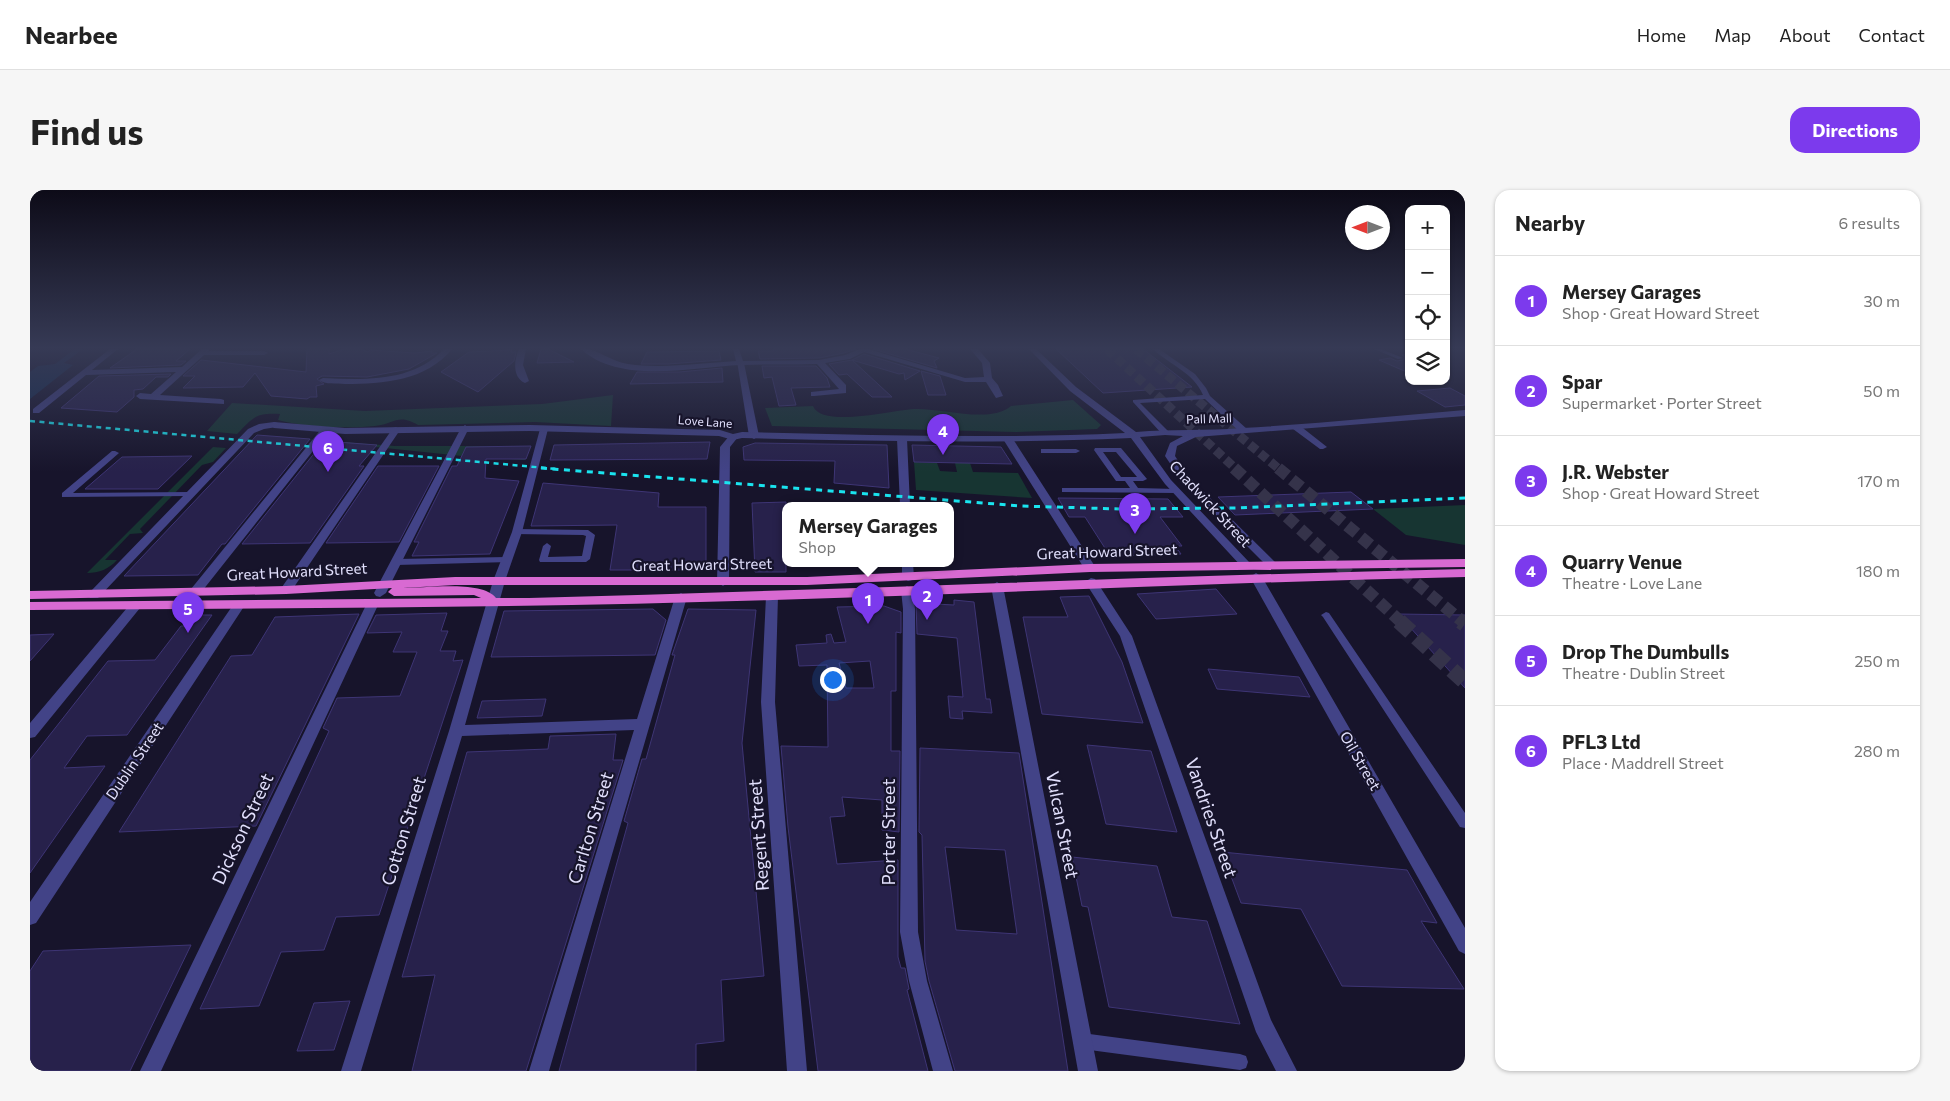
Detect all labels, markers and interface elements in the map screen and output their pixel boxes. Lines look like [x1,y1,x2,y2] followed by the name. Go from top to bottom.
[25,20,118,49] text: Nearbee
[1637,24,1686,46] text: Home
[1714,24,1751,46] text: Map
[1779,24,1831,46] text: About
[1859,24,1925,46] text: Contact
[1790,107,1920,153] button: Directions
[30,109,144,152] text: Find us
[1345,205,1390,250] north arrow
[1405,205,1450,385] map controls
[1405,205,1450,250] button: +
[1515,210,1585,235] text: Nearby
[1839,213,1900,232] text: 6 results
[1405,250,1450,295] button: −
[1562,280,1701,303] text: Mersey Garages
[1527,291,1535,310] text: 1
[1863,291,1900,310] text: 30 m
[1405,295,1450,340] button: locate
[1562,303,1760,322] text: Shop · Great Howard Street
[1405,340,1450,385] button: layers
[1562,370,1603,393] text: Spar
[1526,381,1536,400] text: 2
[1863,381,1900,400] text: 50 m
[1562,393,1762,412] text: Supermarket · Porter Street
[1186,410,1232,426] street label: Pall Mall
[677,412,733,430] street label: Love Lane
[927,414,959,455] pin: 4
[312,431,344,472] pin: 6
[1166,456,1256,550] street label: Chadwick Street
[1562,460,1669,483] text: J.R. Webster
[1526,471,1536,490] text: 3
[1857,471,1900,490] text: 170 m
[1562,483,1760,502] text: Shop · Great Howard Street
[1119,493,1151,534] pin: 3
[782,502,954,567] popup
[798,514,938,537] text: Mersey Garages
[798,537,836,556] text: Shop
[1036,540,1178,562] street label: Great Howard Street
[1562,550,1682,573] text: Quarry Venue
[631,554,773,574] street label: Great Howard Street
[226,558,368,584] street label: Great Howard Street
[1526,561,1536,580] text: 4
[1856,561,1900,580] text: 180 m
[1562,573,1702,592] text: Theatre · Love Lane
[911,579,943,620] pin: 2
[852,583,884,624] pin: 1
[172,592,204,633] pin: 5
[1562,640,1729,663] text: Drop The Dumbulls
[1526,651,1536,670] text: 5
[1854,651,1900,670] text: 250 m
[1562,663,1725,682] text: Theatre · Dublin Street
[820,667,846,693] your location
[102,718,167,803] street label: Dublin Street
[1337,728,1385,793] street label: Oil Street
[1562,730,1641,753] text: PFL3 Ltd
[1526,741,1536,760] text: 6
[1854,741,1900,760] text: 280 m
[1562,753,1724,772] text: Place · Maddrell Street
[1181,755,1243,881] street label: Vandries Street
[207,769,277,888] street label: Dickson Street
[563,769,618,886] street label: Carlton Street
[1042,769,1084,880] street label: Vulcan Street
[376,773,430,888] street label: Cotton Street
[743,778,773,892] street label: Regent Street
[877,778,899,886] street label: Porter Street

